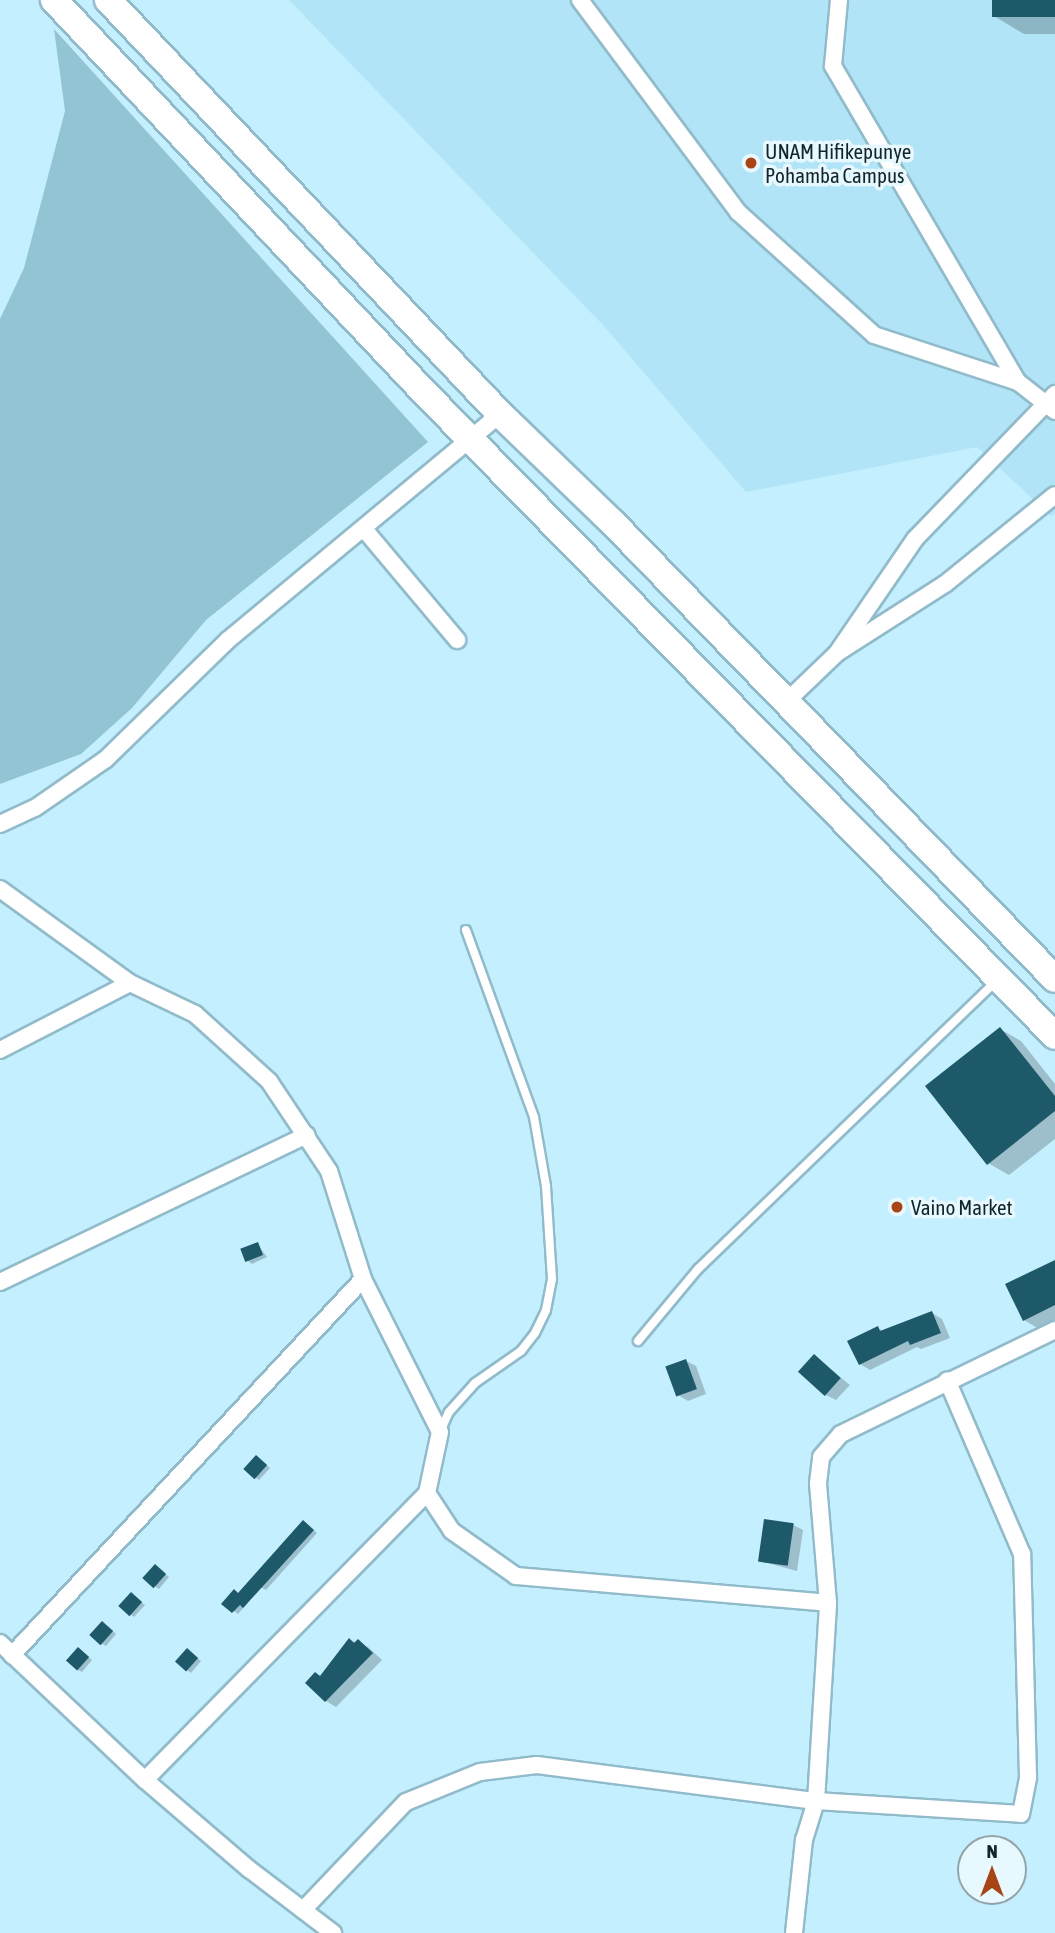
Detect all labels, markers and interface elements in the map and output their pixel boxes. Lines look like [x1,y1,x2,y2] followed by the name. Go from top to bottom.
[765,138,911,188] place label: UNAM Hifikepunye Pohamba Campus
[743,155,759,171] marker: UNAM Hifikepunye Pohamba Campus
[911,1194,1013,1220] place label: Vaino Market
[889,1199,905,1215] marker: Vaino Market
[957,1835,1027,1905] north arrow
[986,1840,998,1862] text: N

